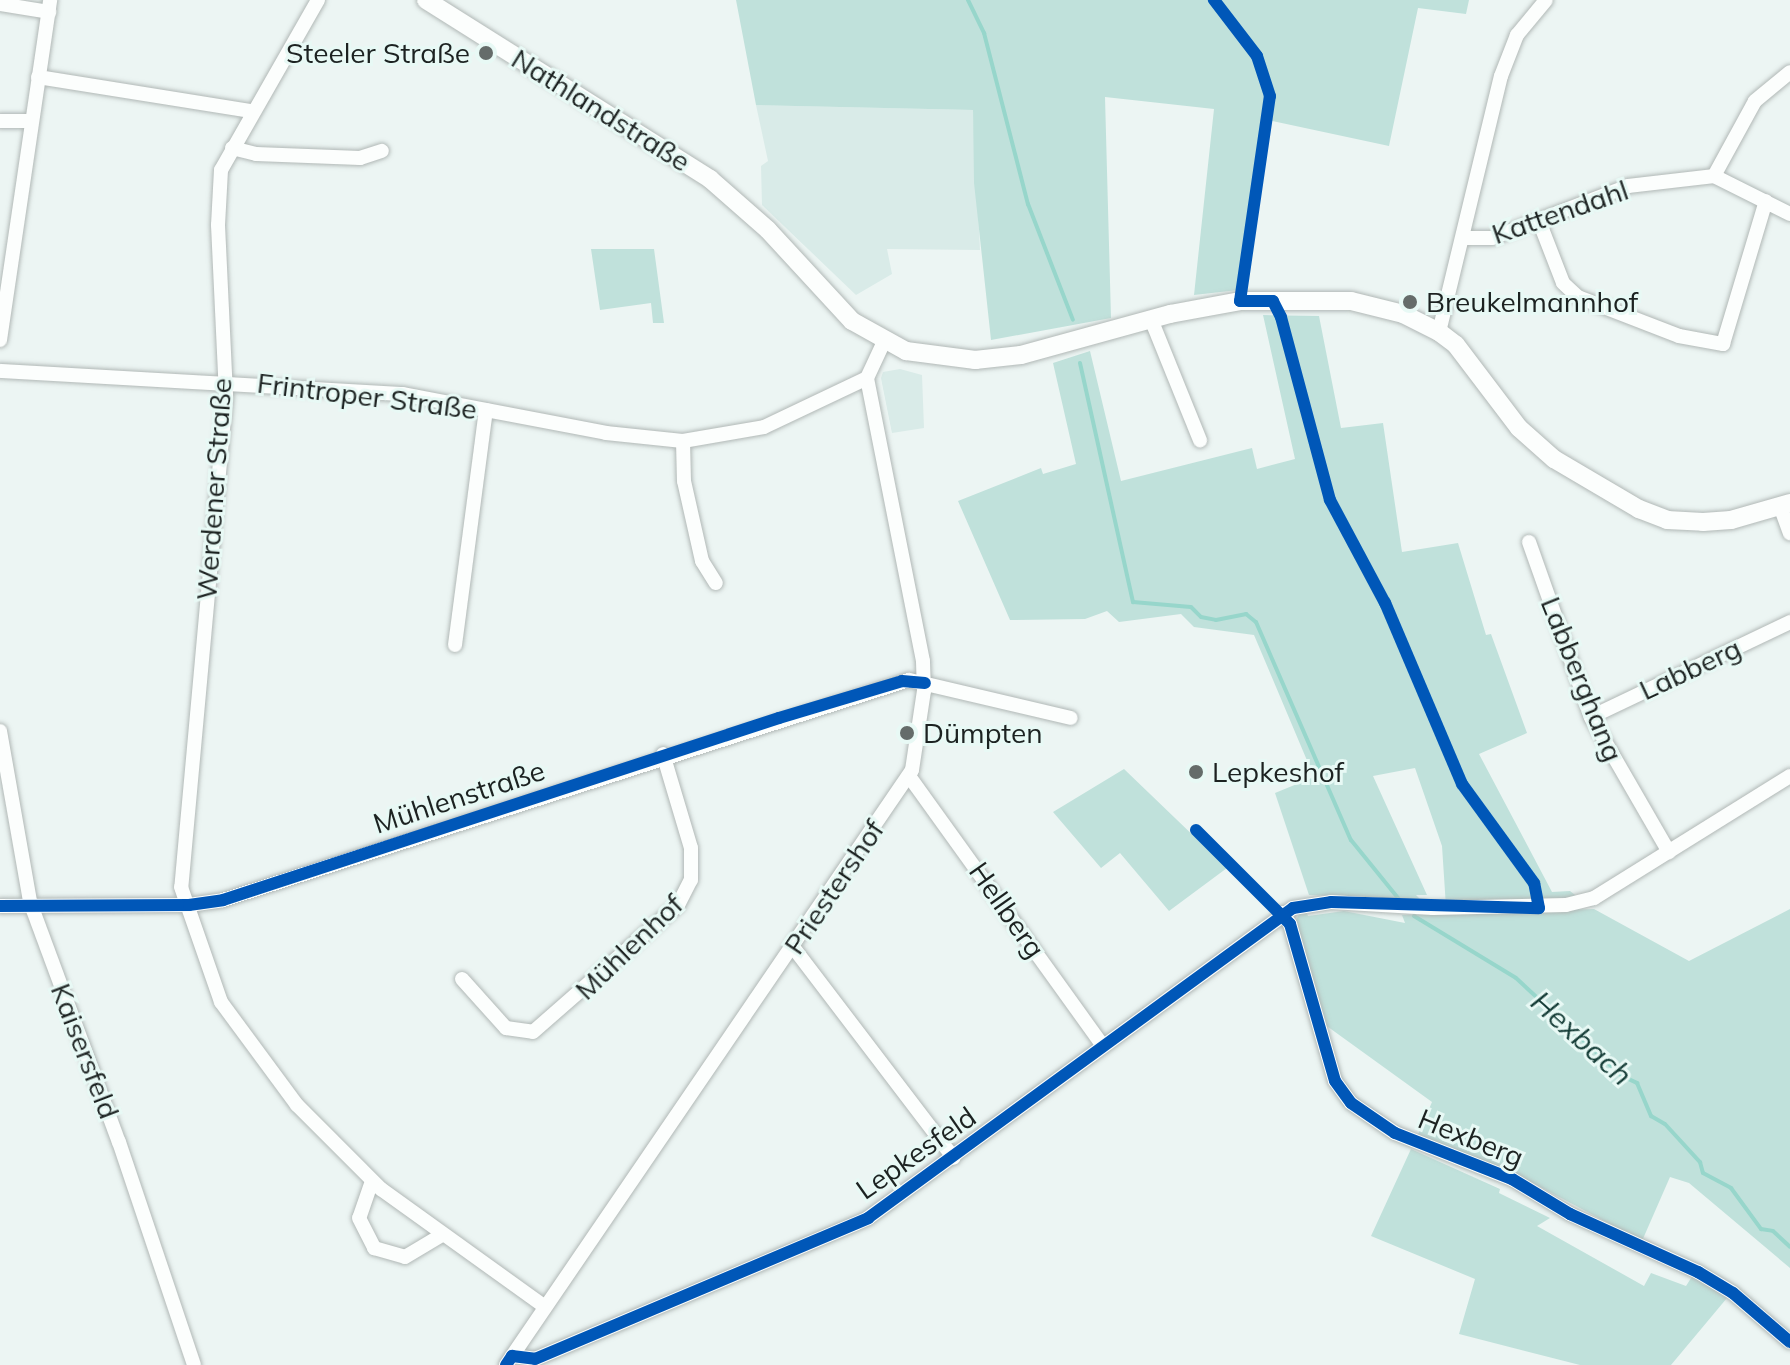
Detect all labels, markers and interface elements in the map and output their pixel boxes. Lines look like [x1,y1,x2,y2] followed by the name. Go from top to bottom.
[286,36,470,70] place label: Steeler Straße
[506,42,696,178] street label: Nathlandstraße
[477,44,495,62] marker: Steeler Straße
[1487,173,1633,251] street label: Kattendahl
[1426,285,1638,319] place label: Breukelmannhof
[1401,293,1419,311] marker: Breukelmannhof
[255,366,479,426] street label: Frintroper Straße
[189,377,239,601] street label: Werdener Straße
[1534,592,1630,766] street label: Labberghang
[1634,631,1746,707] street label: Labberg
[923,716,1043,750] place label: Dümpten
[898,724,916,742] marker: Dümpten
[369,753,549,841] street label: Mühlenstraße
[1212,755,1344,789] place label: Lepkeshof
[1187,763,1205,781] marker: Lepkeshof
[777,814,891,960] street label: Priestershof
[962,856,1052,964] street label: Hellberg
[568,887,690,1007] street label: Mühlenhof
[44,979,126,1123] street label: Kaisersfeld
[1524,983,1640,1093] water label: Hexbach
[850,1100,982,1206] street label: Lepkesfeld
[1414,1102,1528,1174] street label: Hexberg

